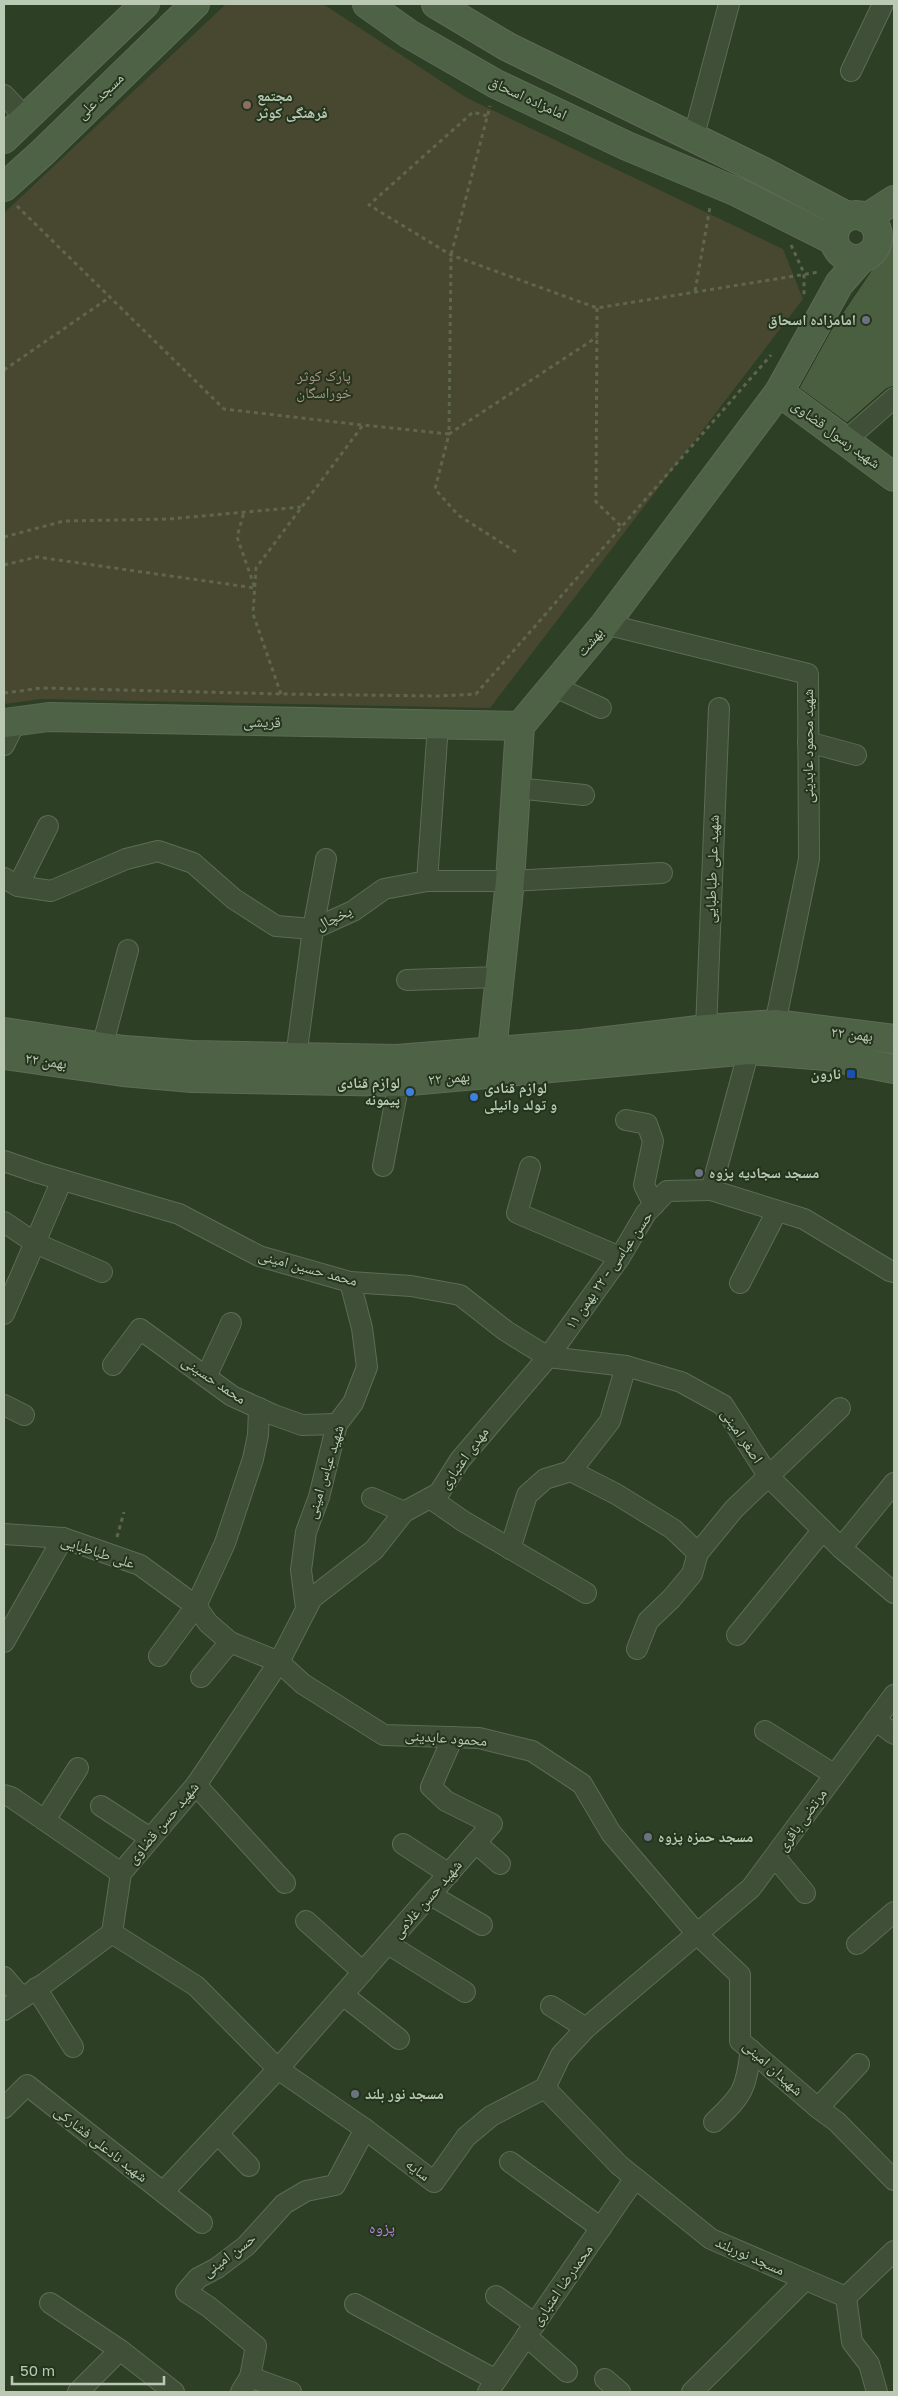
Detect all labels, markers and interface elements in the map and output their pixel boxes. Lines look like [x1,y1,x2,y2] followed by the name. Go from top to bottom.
[72,68,128,124] street label: مسجد علی
[486,71,570,125] street label: امامزاده اسحاق
[256,86,328,122] place label: مجتمع فرهنگی کوثر
[241,99,253,111] marker: مجتمع فرهنگی کوثر
[768,310,856,329] place label: امامزاده اسحاق
[860,314,872,326] marker: امامزاده اسحاق
[296,366,352,403] park label: پارک کوثر خوراسگان
[788,395,885,473] street label: شهید رسول قضاوی
[572,623,607,660] street label: بهشت
[798,689,818,803] street label: شهید محمود عابدینی
[243,712,281,732] street label: قریشی
[700,814,724,924] street label: شهید علی طباطبایی
[313,901,356,935] street label: یخچال
[830,1022,874,1046] street label: ۲۲ بهمن
[24,1048,68,1074] street label: ۲۲ بهمن
[810,1064,841,1083] place label: نارون
[427,1066,471,1090] street label: ۲۲ بهمن
[845,1068,857,1080] marker: نارون
[337,1073,400,1109] place label: لوازم قنادی پیمونه
[484,1078,557,1114] place label: لوازم قنادی و تولد وانیلی
[404,1086,416,1098] marker: لوازم قنادی پیمونه
[468,1091,480,1103] marker: لوازم قنادی و تولد وانیلی
[709,1163,819,1182] place label: مسجد سجادیه پزوه
[693,1167,705,1179] marker: مسجد سجادیه پزوه
[561,1206,658,1333] street label: حسن عباسی - ۲۲ بهمن ۱۱
[256,1245,360,1291] street label: محمد حسین امینی
[178,1351,250,1409] street label: محمد حسینی
[716,1405,768,1467] street label: اصغر امینی
[301,1423,349,1521] street label: شهید عباس امینی
[435,1423,493,1493] street label: مهدی اعتباری
[58,1531,138,1574] street label: علی طباطبایی
[404,1725,488,1751] street label: محمود عابدینی
[123,1777,203,1868] street label: شهید حسن قضاوی
[772,1784,832,1856] street label: مرتضی باقری
[658,1827,753,1846] place label: مسجد حمزه پزوه
[642,1831,654,1843] marker: مسجد حمزه پزوه
[387,1855,467,1942] street label: شهید حسن غلامی
[739,2036,808,2101] street label: شهیدان امینی
[365,2084,444,2103] place label: مسجد نور بلند
[349,2088,361,2100] marker: مسجد نور بلند
[50,2101,152,2187] street label: شهید نادعلی فشارکی
[403,2154,434,2184] street label: سایه
[369,2217,395,2237] district label: پزوه
[198,2228,260,2282] street label: حسن امینی
[713,2232,788,2279] street label: مسجد نوربلند
[527,2240,598,2330] street label: محمدرضا اعتباری
[12,2354,165,2386] scale bar
[20,2361,55,2379] text: 50 m

